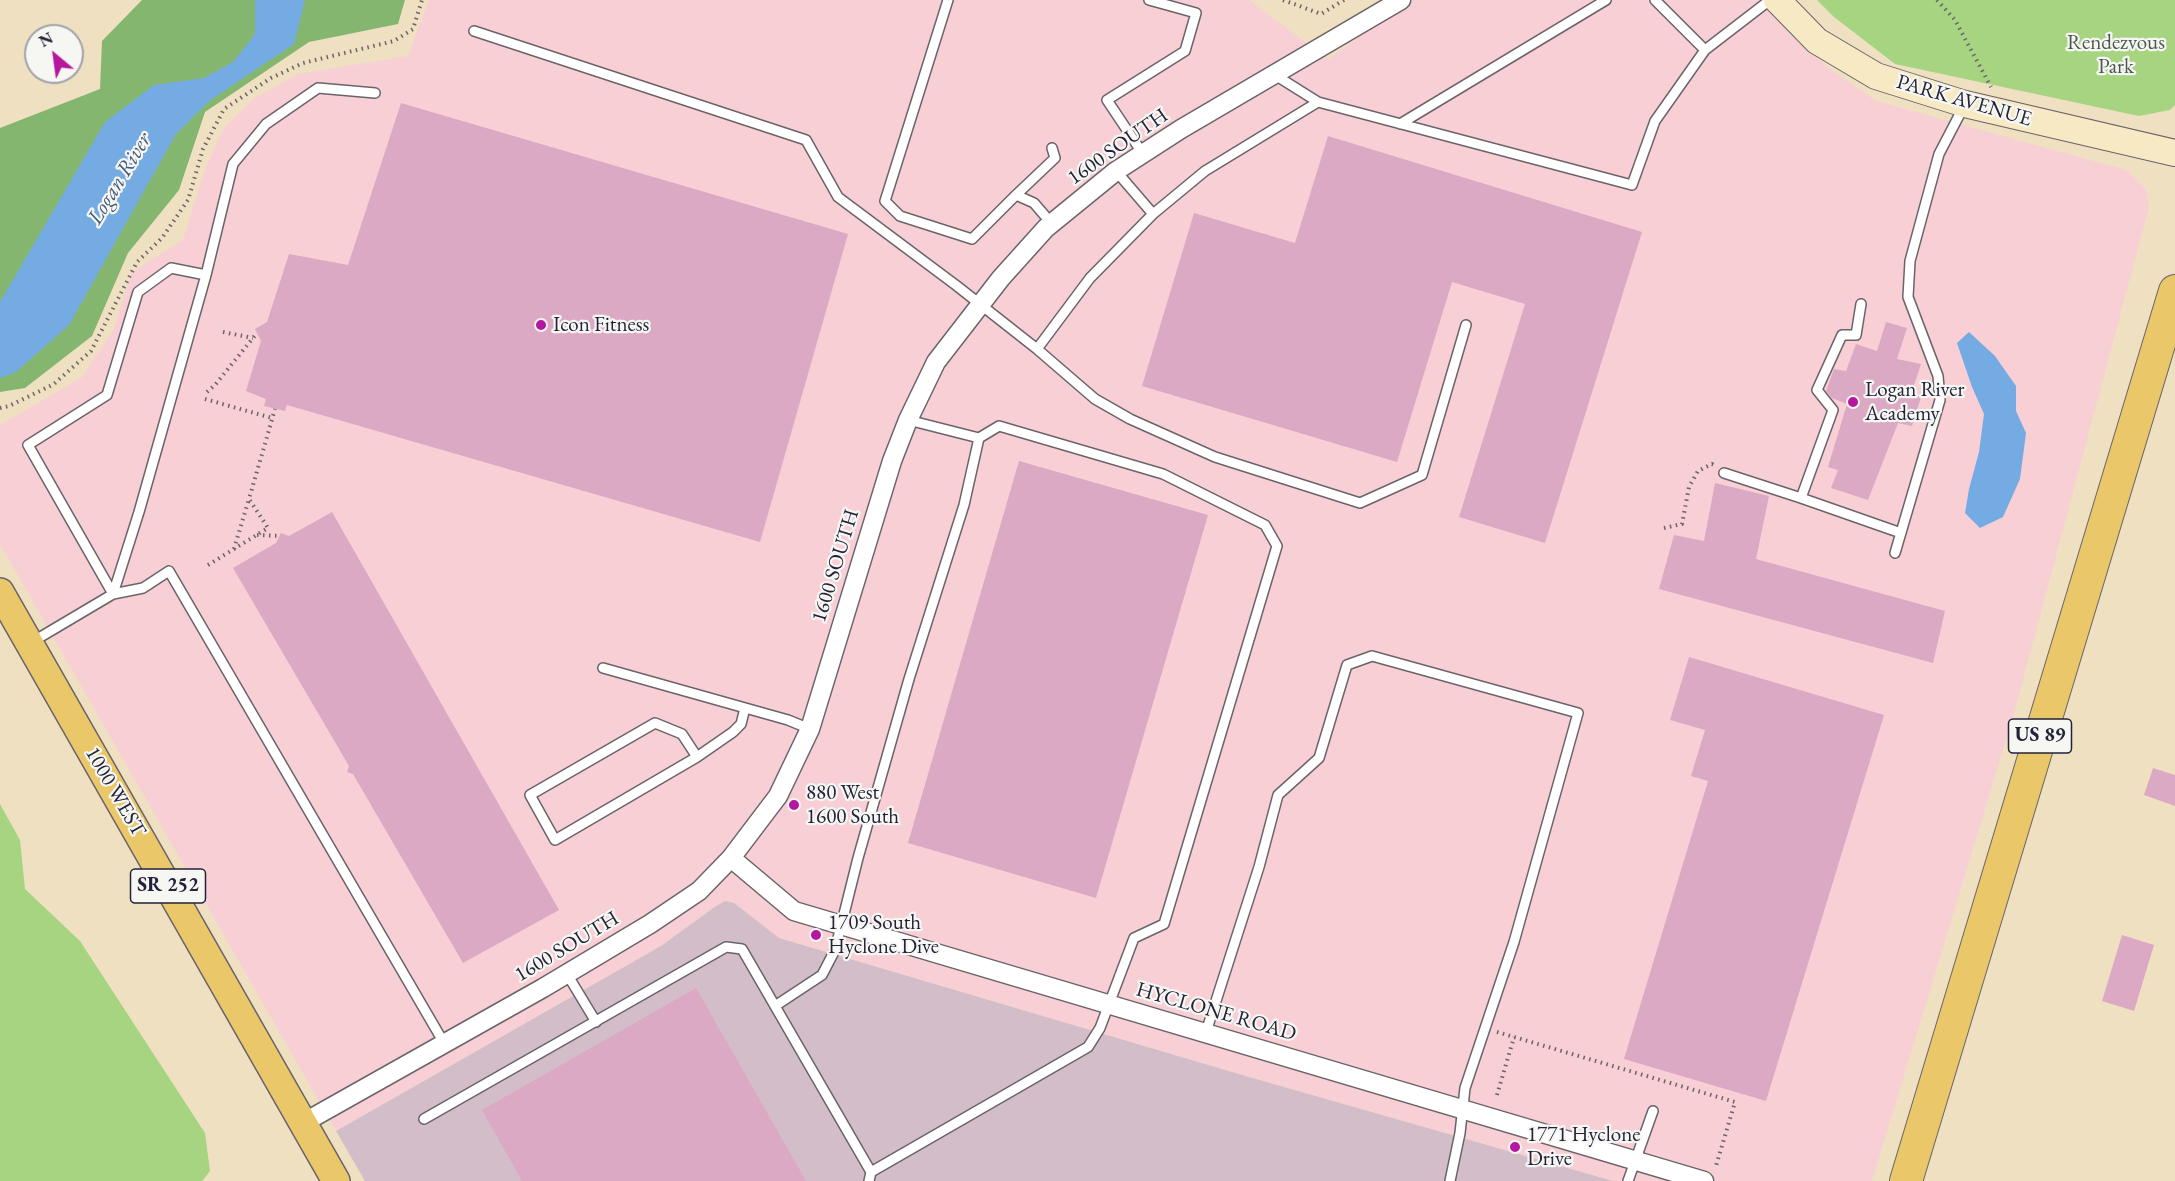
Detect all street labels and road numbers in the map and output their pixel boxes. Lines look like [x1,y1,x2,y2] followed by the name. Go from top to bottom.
[1894,70,2034,132] street label: PARK AVENUE
[1063,103,1173,191] street label: 1600 SOUTH
[807,506,865,626] street label: 1600 SOUTH
[2008,719,2072,753] road number: US 89
[79,743,151,841] street label: 1000 WEST
[130,869,206,903] road number: SR 252
[510,906,624,988] street label: 1600 SOUTH
[1133,977,1299,1047] street label: HYCLONE ROAD

